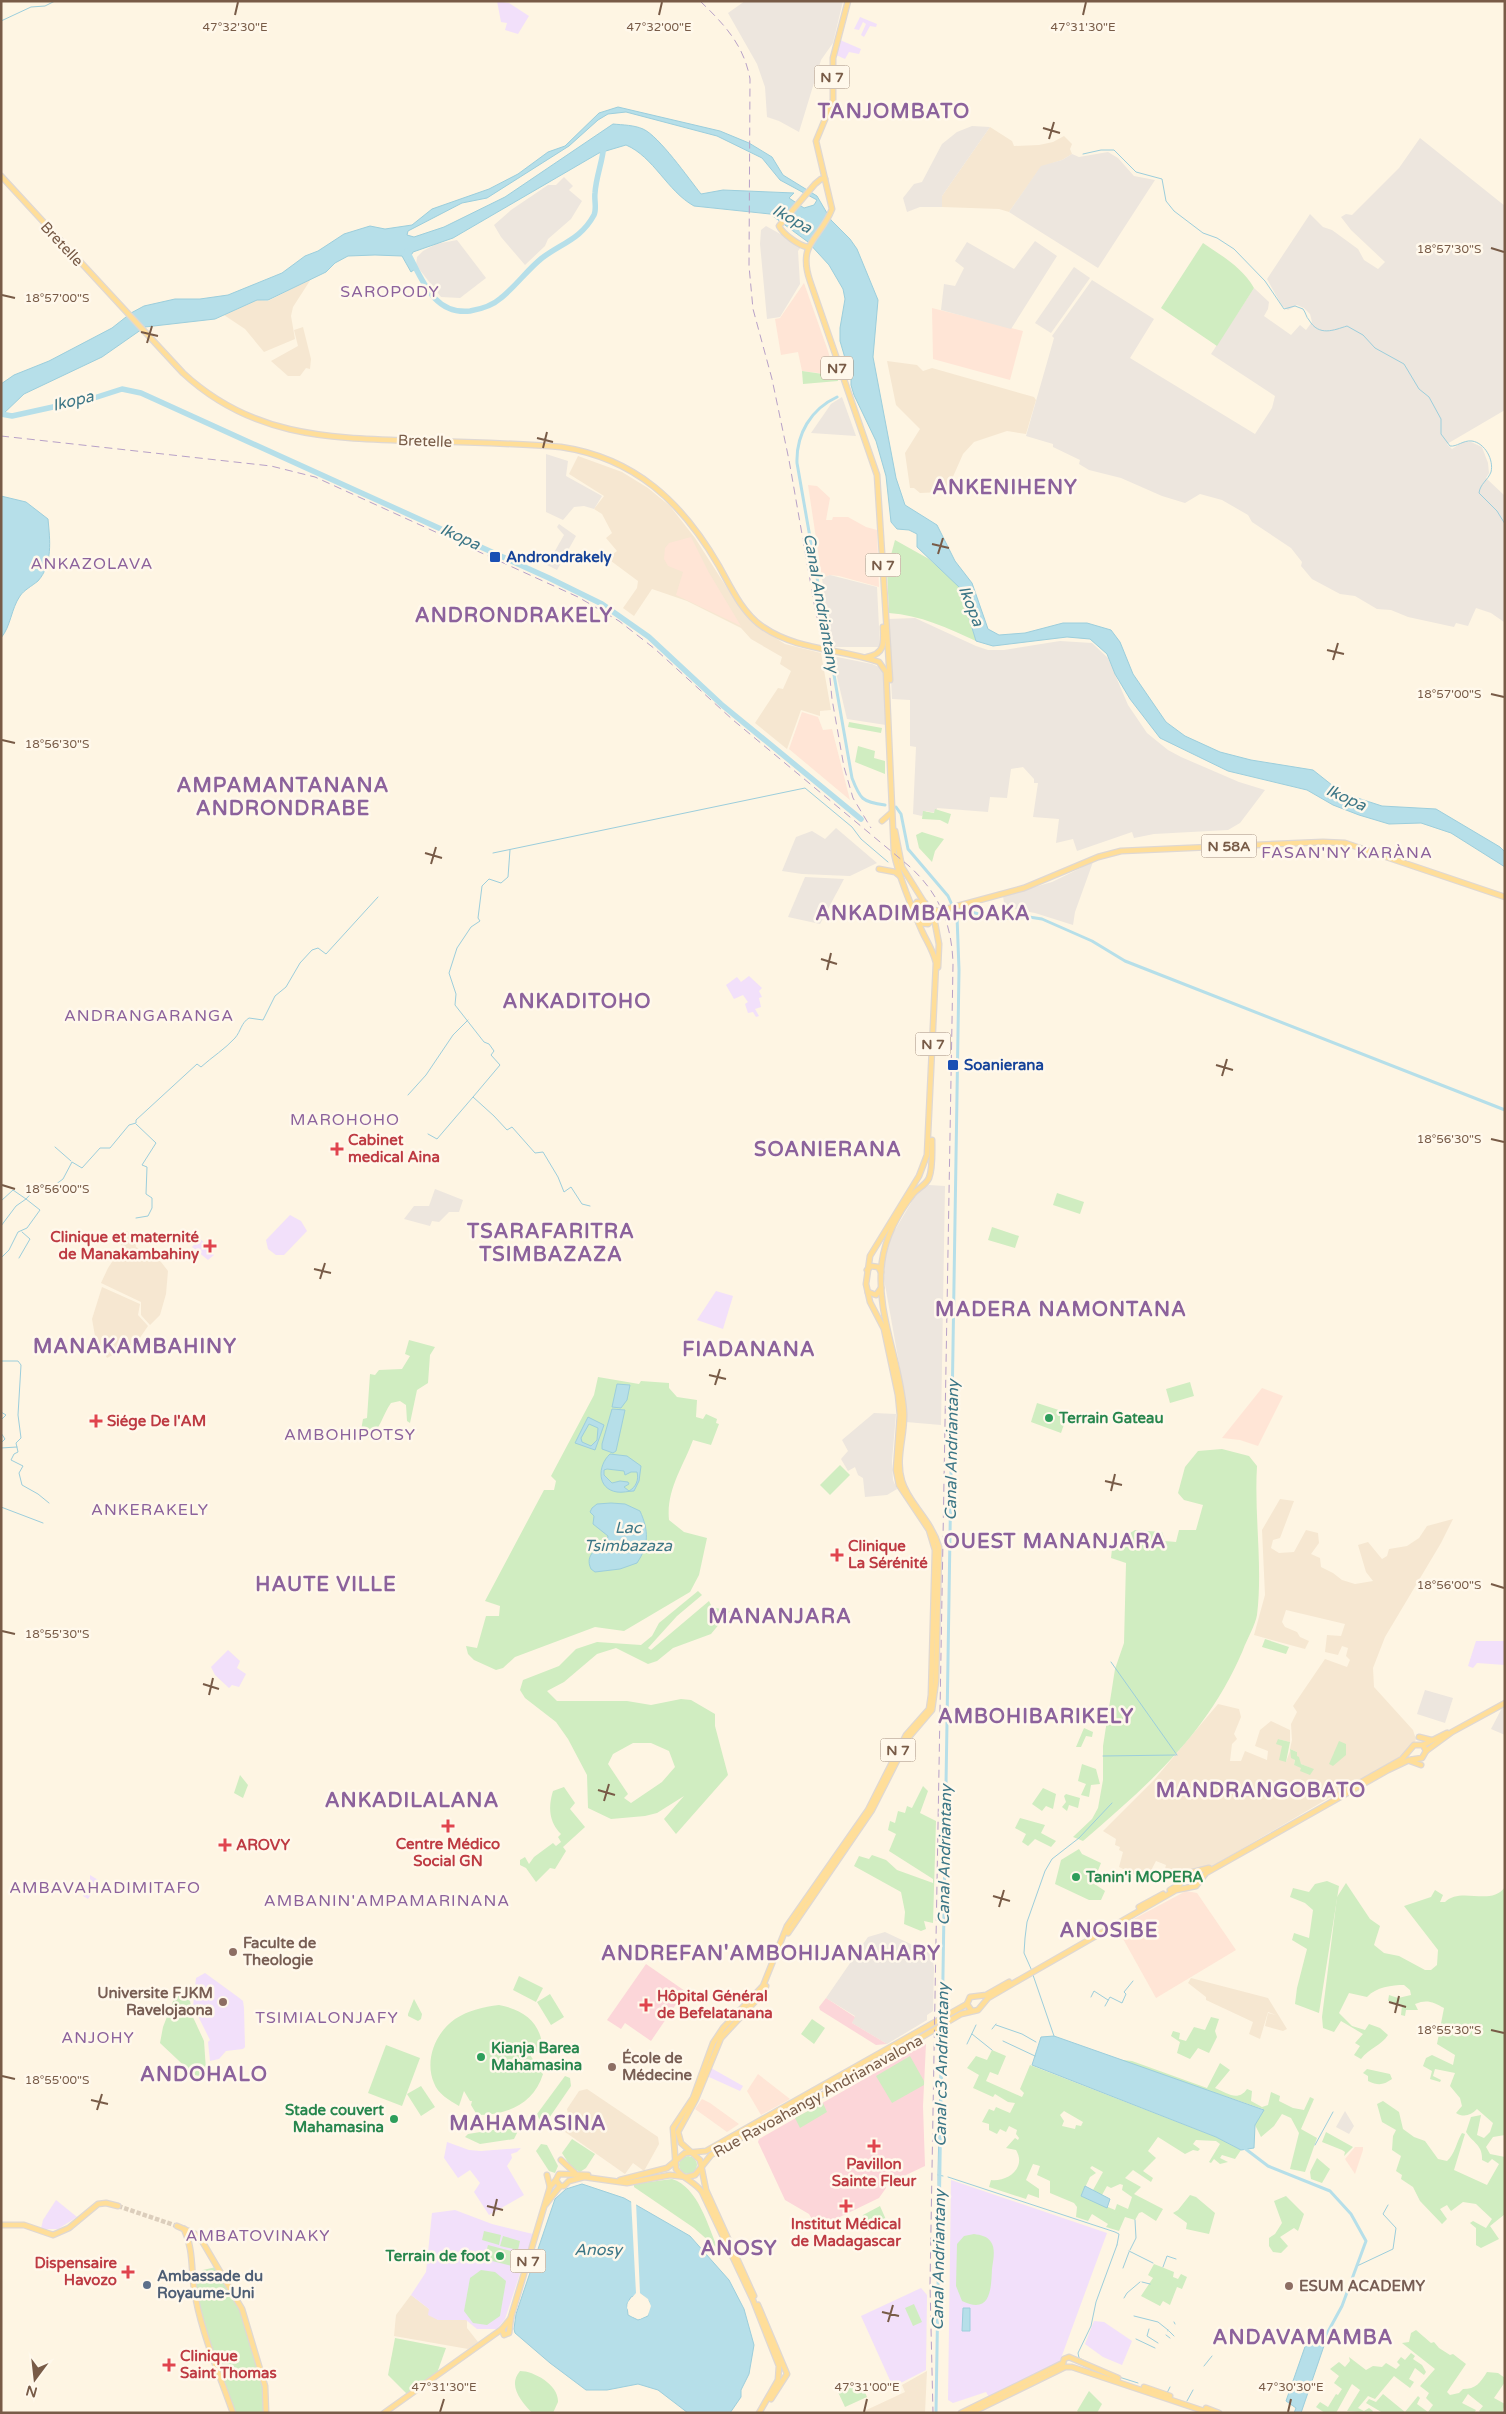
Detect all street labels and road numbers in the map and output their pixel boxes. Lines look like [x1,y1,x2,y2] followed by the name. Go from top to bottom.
[814,66,850,88] road number: N 7
[37,218,87,270] street label: Bretelle
[821,356,853,379] road number: N7
[398,431,452,451] street label: Bretelle
[866,554,900,576] road number: N 7
[1202,834,1256,858] road number: N 58A
[916,1032,950,1056] road number: N 7
[880,1738,916,1762] road number: N 7
[710,2031,926,2161] street label: Rue Ravoahangy Andrianavalona
[510,2250,546,2272] road number: N 7

